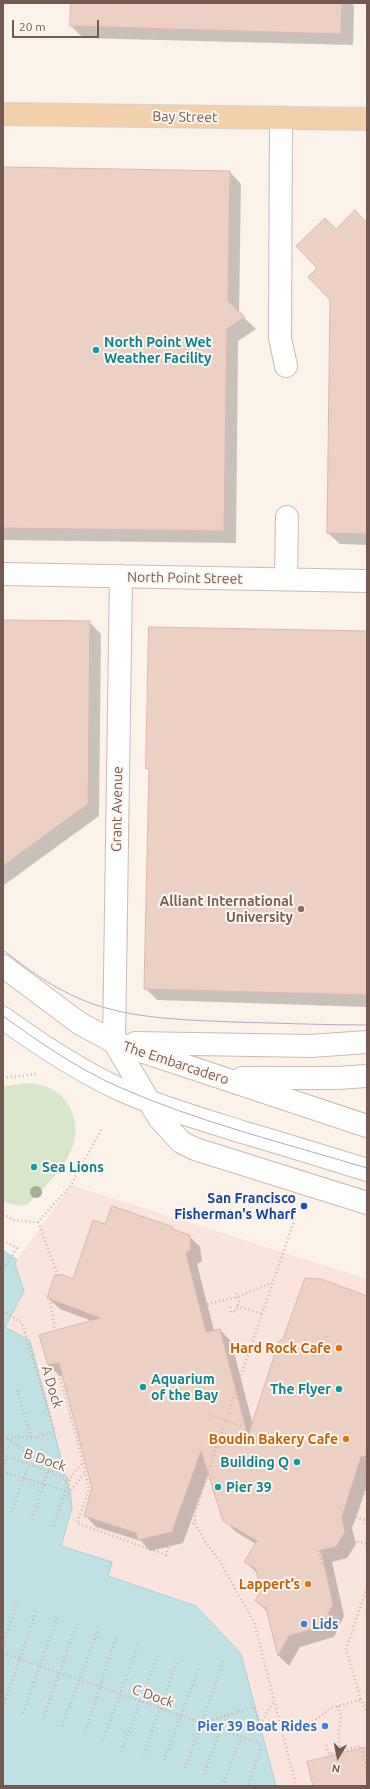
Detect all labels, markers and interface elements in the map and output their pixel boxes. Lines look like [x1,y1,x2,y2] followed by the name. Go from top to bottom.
[14,12,101,38] scale bar
[19,20,46,33] text: 20 m
[152,108,218,126] street label: Bay Street
[104,334,212,366] place label: North Point Wet Weather Facility
[91,345,101,355] marker: North Point Wet Weather Facility
[127,569,243,587] street label: North Point Street
[108,766,126,852] street label: Grant Avenue
[159,893,293,926] place label: Alliant International University
[296,904,306,914] marker: Alliant International University
[121,1038,231,1088] street label: The Embarcadero
[42,1159,104,1175] place label: Sea Lions
[29,1162,39,1172] marker: Sea Lions
[174,1190,296,1222] place label: San Francisco Fisherman's Wharf
[299,1201,309,1211] marker: San Francisco Fisherman's Wharf
[230,1340,331,1356] place label: Hard Rock Cafe
[334,1343,344,1353] marker: Hard Rock Cafe
[38,1364,66,1410] street label: A Dock
[151,1371,218,1404] place label: Aquarium of the Bay
[270,1381,331,1397] place label: The Flyer
[138,1382,148,1392] marker: Aquarium of the Bay
[334,1384,344,1394] marker: The Flyer
[209,1431,338,1447] place label: Boudin Bakery Cafe
[341,1434,351,1444] marker: Boudin Bakery Cafe
[22,1445,68,1475] street label: B Dock
[220,1454,289,1470] place label: Building Q
[292,1457,302,1467] marker: Building Q
[226,1479,272,1495] place label: Pier 39
[213,1482,223,1492] marker: Pier 39
[239,1576,300,1592] place label: Lappert’s
[303,1579,313,1589] marker: Lappert’s
[312,1616,339,1632] place label: Lids
[299,1619,309,1629] marker: Lids
[130,1681,176,1711] street label: C Dock
[197,1718,317,1734] place label: Pier 39 Boat Rides
[320,1721,330,1731] marker: Pier 39 Boat Rides
[318,1737,358,1777] north arrow
[331,1762,341,1775] text: N

